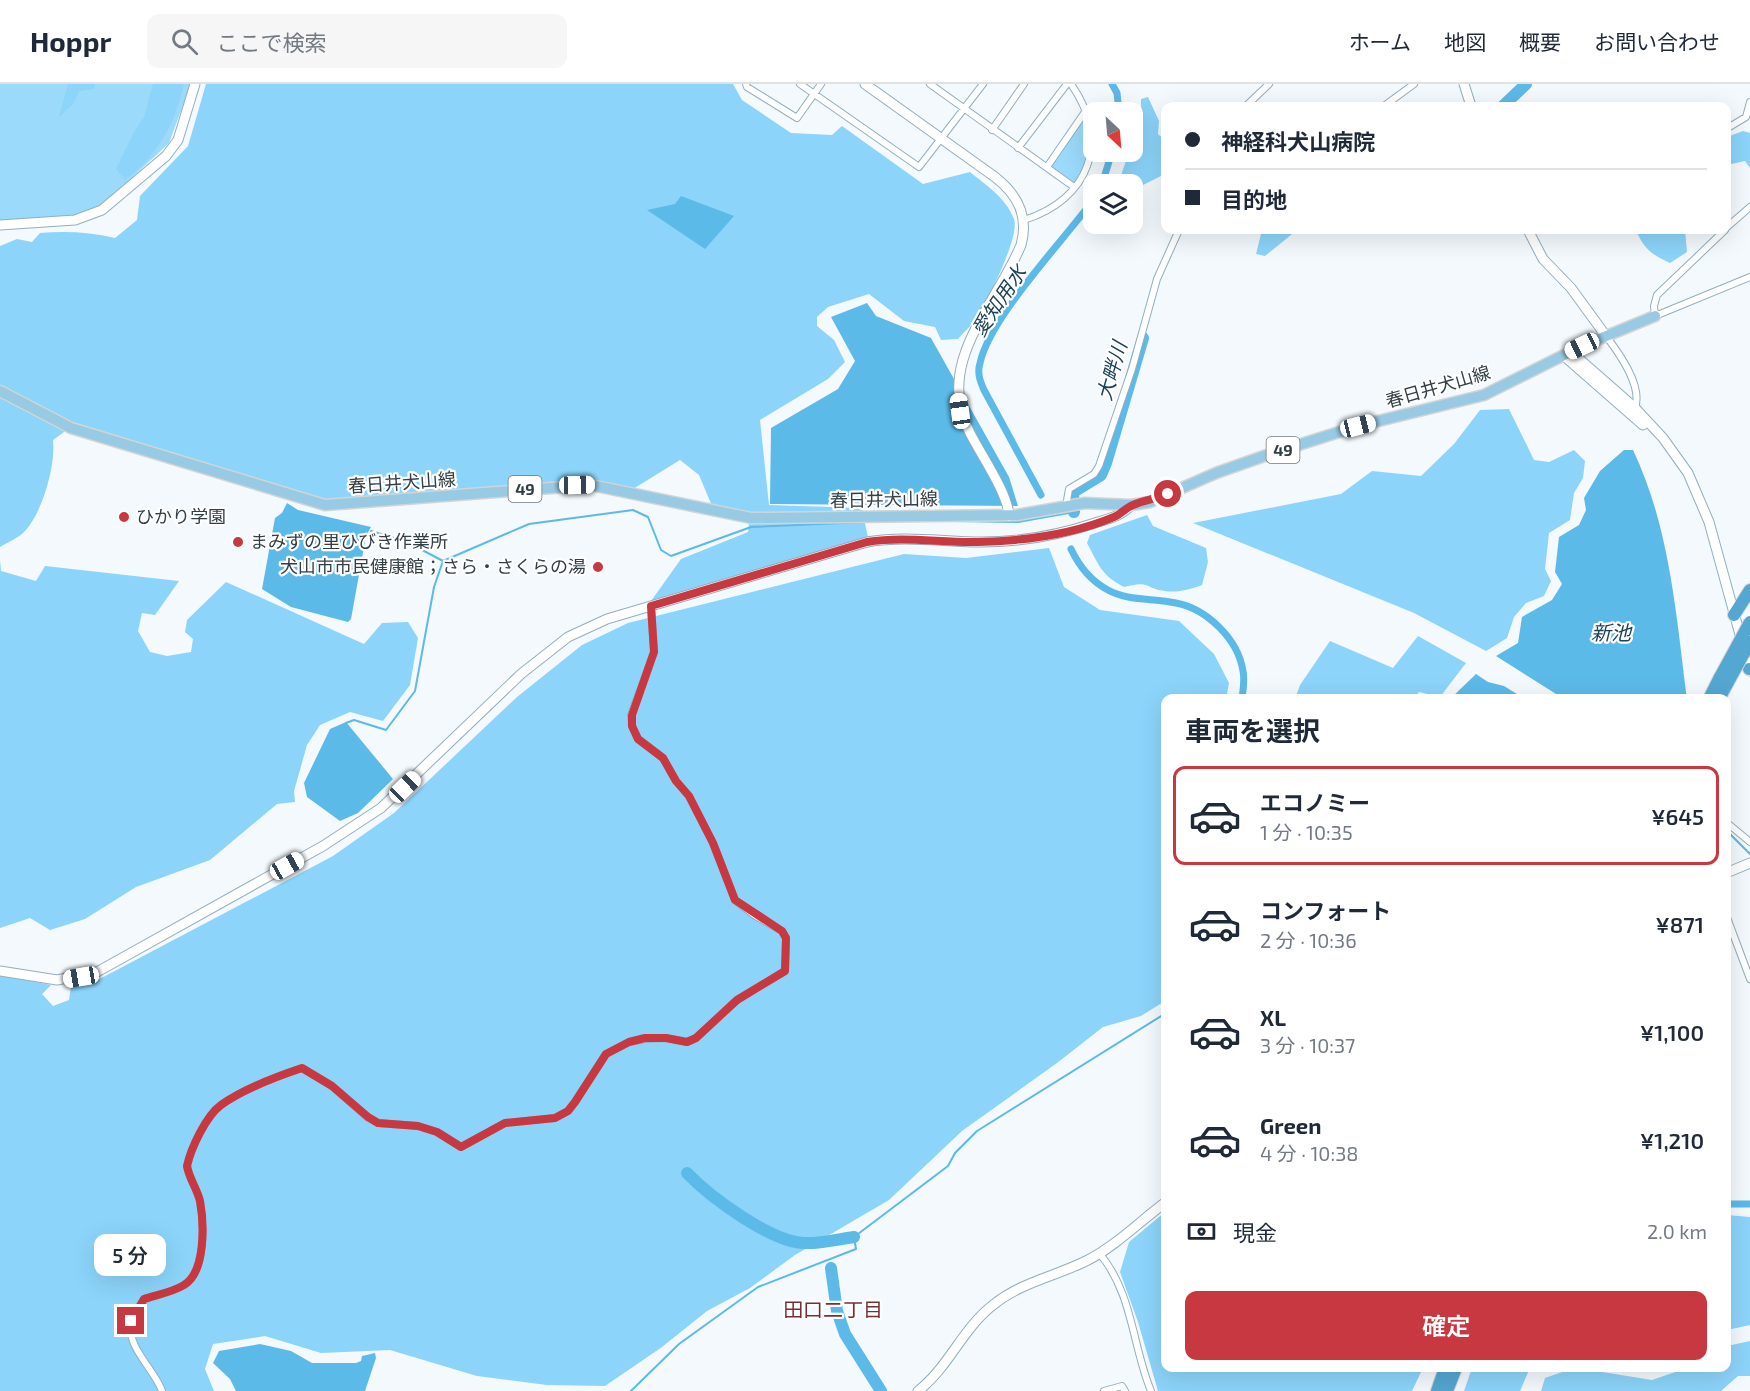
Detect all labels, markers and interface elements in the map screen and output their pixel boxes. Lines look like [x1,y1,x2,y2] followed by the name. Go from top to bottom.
[147,14,567,68] search box
[30,24,111,58] text: Hoppr
[168,25,201,58] icon: search
[216,29,326,55] text: ここで検索
[1349,29,1411,54] text: ホーム
[1444,29,1486,54] text: 地図
[1519,29,1561,54] text: 概要
[1594,29,1720,54] text: お問い合わせ
[1083,102,1143,162] north arrow
[1083,102,1143,234] map controls
[1221,128,1375,154] text: 神経科犬山病院
[1083,174,1143,234] button: layers
[1221,186,1287,212] text: 目的地
[966,259,1032,340] water label: 愛知用水
[1562,330,1602,362] car
[1091,337,1131,403] water label: 大畔川
[1383,361,1493,411] street label: 春日井犬山線
[949,392,971,430] car
[1338,413,1378,439] car
[1266,437,1300,463] road number: 49
[347,467,457,497] street label: 春日井犬山線
[508,476,542,502] road number: 49
[559,476,595,494] car
[1154,480,1181,507] route start
[830,487,938,511] street label: 春日井犬山線
[136,505,226,527] place label: ひかり学園
[117,510,131,524] marker: ひかり学園
[250,530,448,552] place label: まみずの里ひびき作業所
[231,535,245,549] marker: まみずの里ひびき作業所
[280,555,586,577] place label: 犬山市市民健康館；さら・さくらの湯
[591,560,605,574] marker: 犬山市市民健康館；さら・さくらの湯
[1591,620,1633,644] water label: 新池
[1185,714,1320,746] text: 車両を選択
[386,768,424,806] car
[1188,789,1242,843] icon: car
[1260,789,1370,815] text: エコノミー
[1651,803,1704,829] text: ¥645
[1260,820,1353,844] text: 1 分 · 10:35
[267,849,307,883] car
[1188,897,1242,951] icon: car
[1260,897,1391,923] text: コンフォート
[1656,911,1704,937] text: ¥871
[1260,928,1357,952] text: 2 分 · 10:36
[62,965,100,989] car
[1260,1004,1286,1030] text: XL
[1188,1005,1242,1059] icon: car
[1640,1019,1704,1045] text: ¥1,100
[1260,1033,1355,1057] text: 3 分 · 10:37
[1260,1112,1322,1138] text: Green
[1188,1113,1242,1167] icon: car
[1640,1127,1704,1153] text: ¥1,210
[1260,1141,1358,1165] text: 4 分 · 10:38
[1185,1215,1218,1248] icon: cash
[1233,1219,1277,1245] text: 現金
[1647,1219,1707,1243] text: 2.0 km
[95,1234,167,1276] callout: 5 分
[112,1243,148,1267] text: 5 分
[1185,1291,1707,1360] button: 確定
[783,1297,883,1321] district label: 田口二丁目
[117,1307,144,1334] route end

